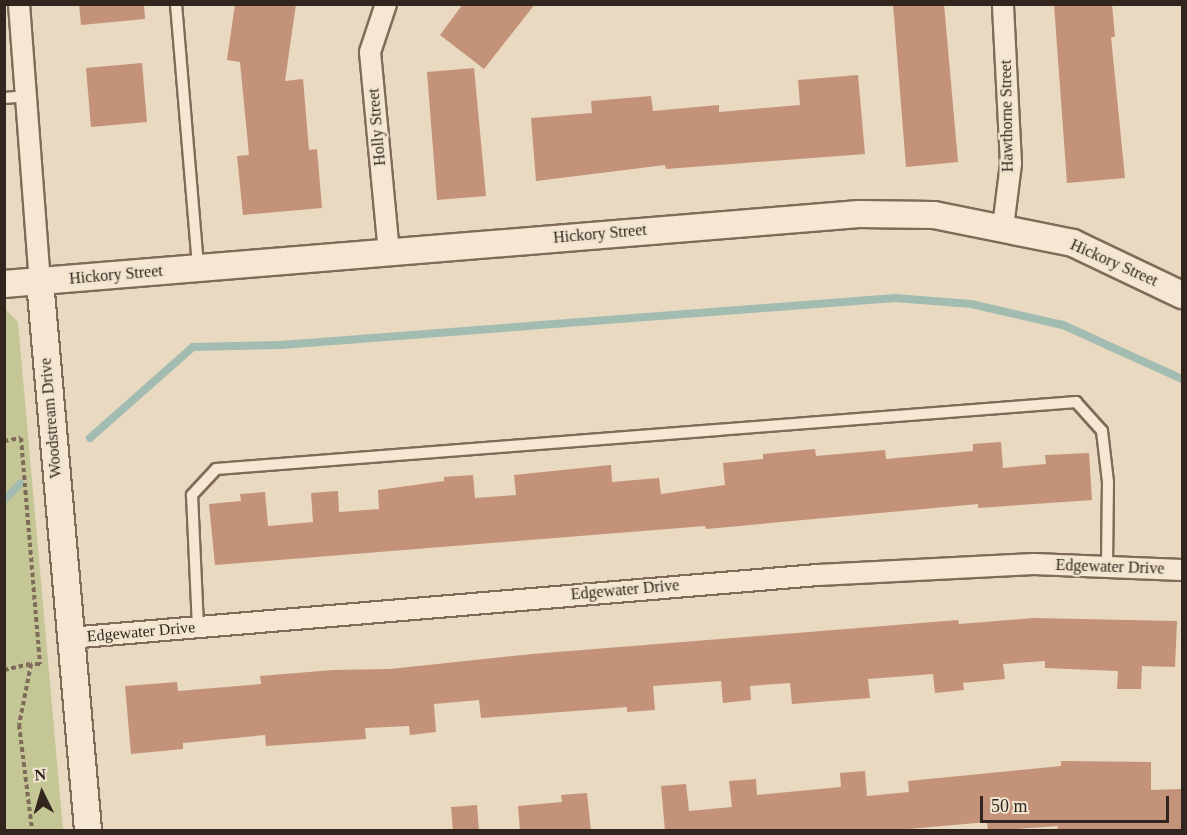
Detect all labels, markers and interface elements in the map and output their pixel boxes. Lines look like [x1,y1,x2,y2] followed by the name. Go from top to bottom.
[996,60,1018,172] street label: Hawthorne Street
[364,87,390,167] street label: Holly Street
[552,220,648,248] street label: Hickory Street
[1067,235,1161,291] street label: Hickory Street
[68,261,164,289] street label: Hickory Street
[36,357,66,479] street label: Woodstream Drive
[1055,556,1165,578] street label: Edgewater Drive
[570,576,680,604] street label: Edgewater Drive
[86,618,196,646] street label: Edgewater Drive
[12,763,72,823] north arrow
[34,766,47,784] text: N
[983,784,1172,822] scale bar
[991,796,1028,816] text: 50 m

